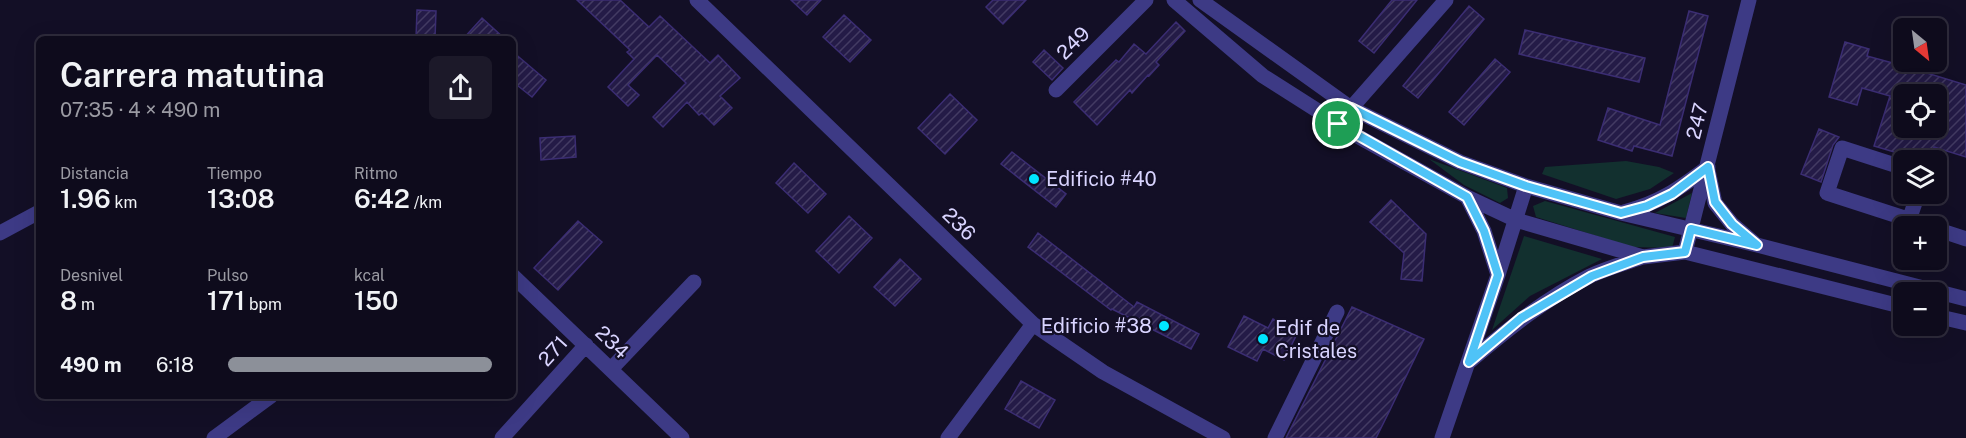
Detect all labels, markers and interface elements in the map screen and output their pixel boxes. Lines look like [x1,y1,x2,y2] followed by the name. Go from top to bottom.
[1893,18,1947,72] north arrow
[1893,18,1947,336] map controls
[1051,21,1095,65] street label: 249
[60,56,325,94] text: Carrera matutina
[429,56,492,119] button: share
[1893,84,1947,138] button: locate
[60,98,220,122] text: 07:35 · 4 × 490 m
[1312,98,1363,149] pin
[1681,100,1713,142] street label: 247
[1321,107,1354,140] icon: arrive
[1893,150,1947,204] button: layers
[60,164,129,183] text: Distancia
[207,164,262,183] text: Tiempo
[354,164,398,183] text: Ritmo
[1046,167,1157,191] place label: Edificio #40
[1027,172,1041,186] marker: Edificio #40
[60,183,111,214] text: 1.96
[207,183,275,214] text: 13:08
[354,183,410,214] text: 6:42
[111,193,137,212] text: km
[410,193,442,212] text: /km
[937,203,981,245] street label: 236
[1893,216,1947,270] button: +
[60,266,123,285] text: Desnivel
[207,266,248,285] text: Pulso
[354,266,385,285] text: kcal
[1893,282,1947,336] button: −
[60,285,77,316] text: 8
[207,285,245,316] text: 171
[354,285,398,316] text: 150
[77,295,95,314] text: m
[245,295,282,314] text: bpm
[1041,314,1152,338] place label: Edificio #38
[1275,316,1357,363] place label: Edif de Cristales
[1157,319,1171,333] marker: Edificio #38
[590,320,634,364] street label: 234
[533,331,573,371] street label: 271
[1256,332,1270,346] marker: Edif de Cristales
[60,353,122,377] text: 490 m
[156,353,194,377] text: 6:18

